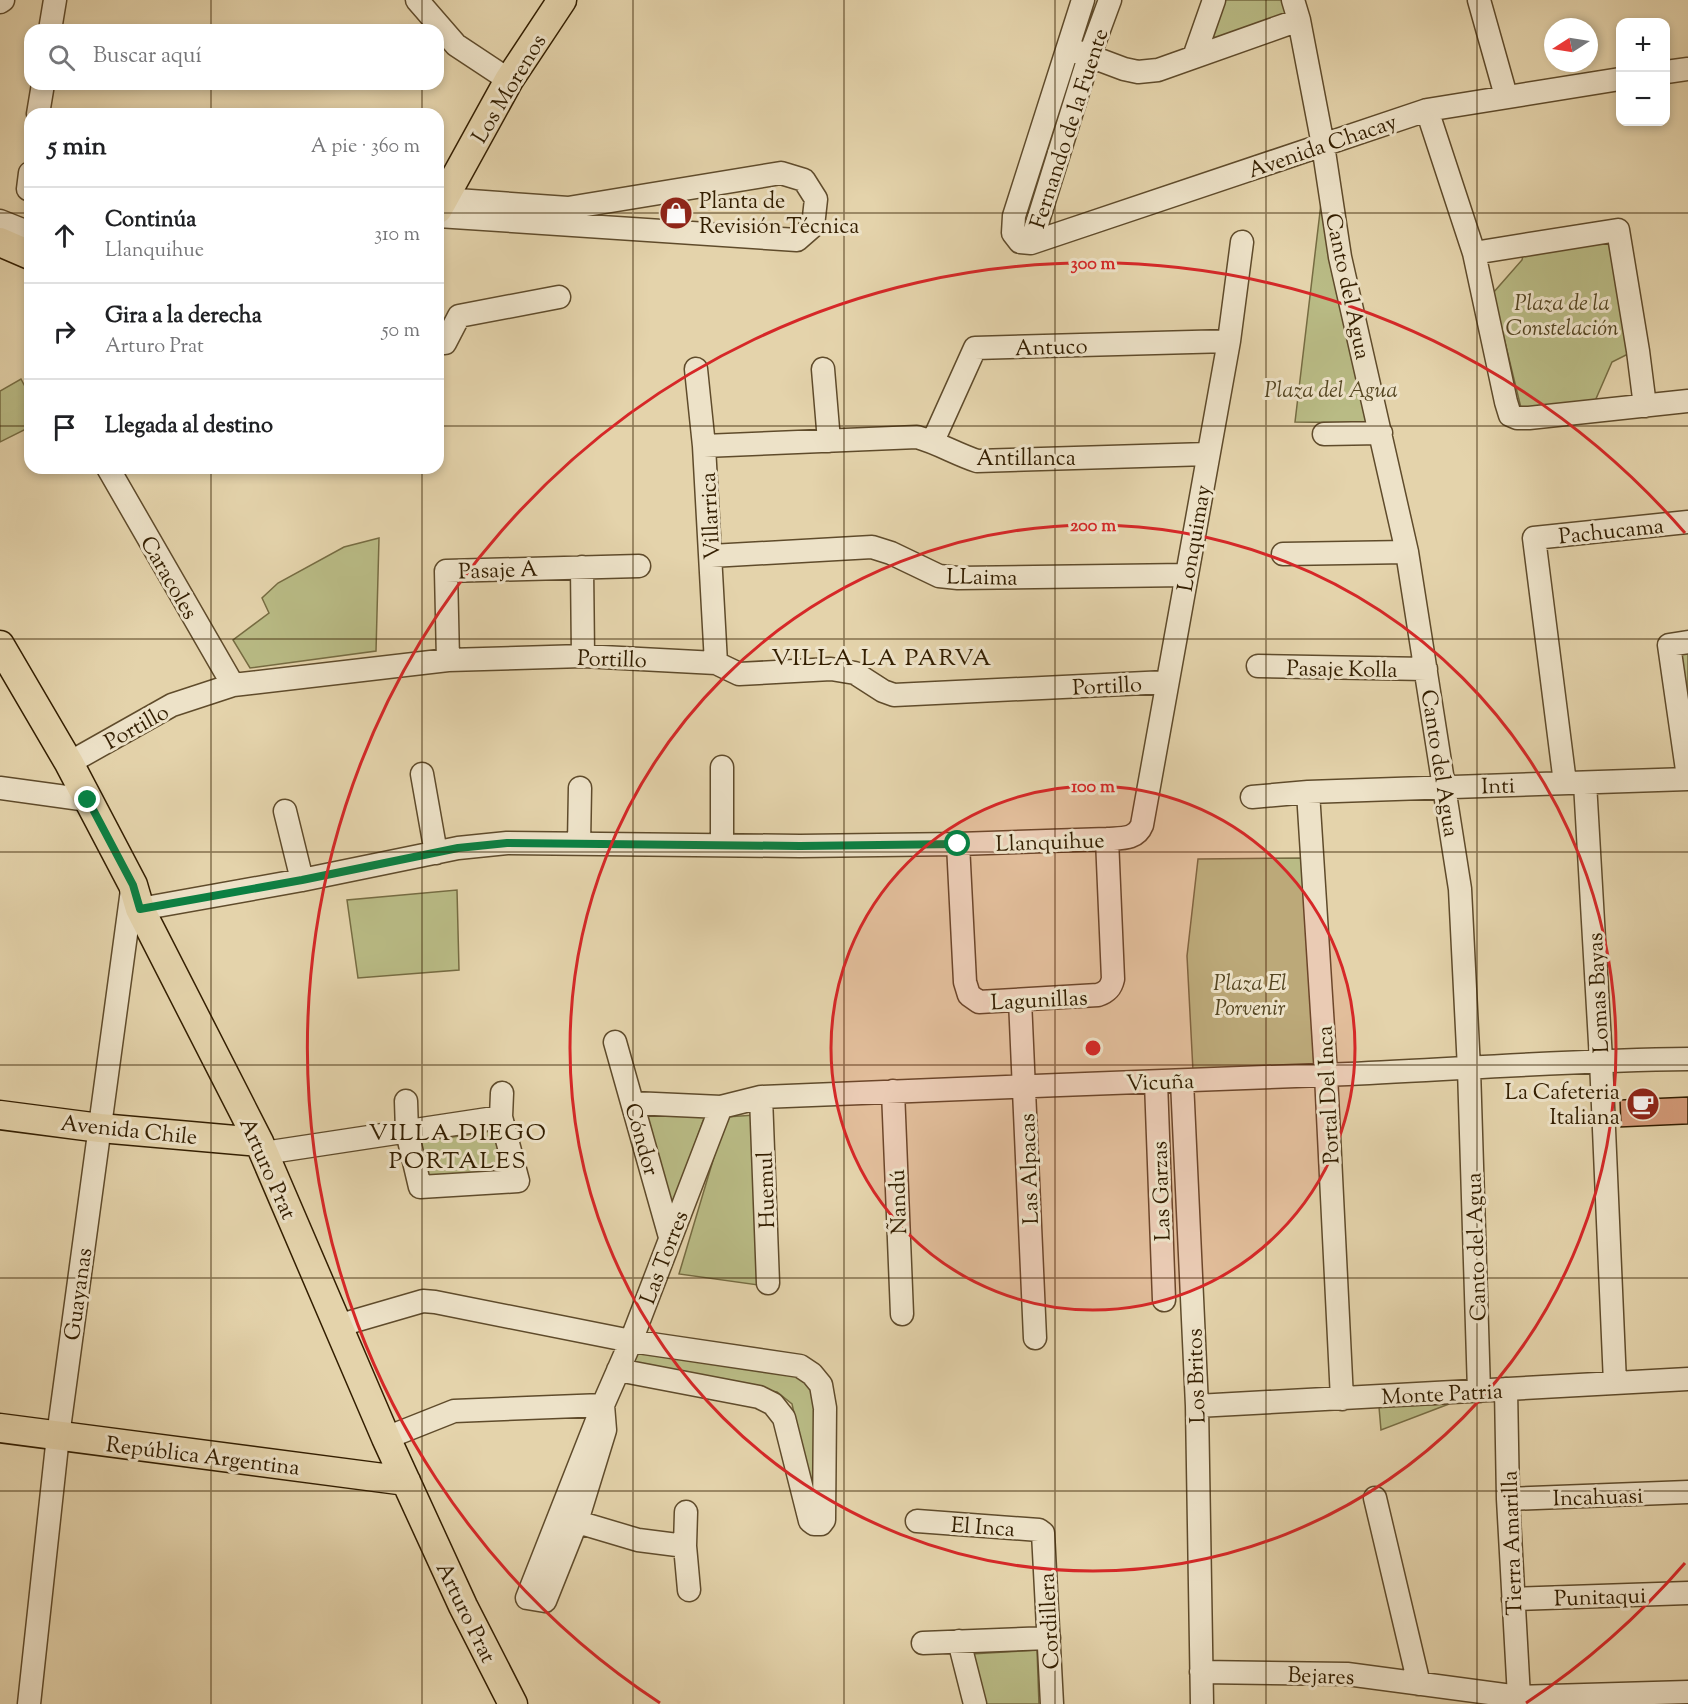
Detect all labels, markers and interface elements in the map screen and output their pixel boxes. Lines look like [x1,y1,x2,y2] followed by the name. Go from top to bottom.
[1544,18,1598,72] north arrow
[1616,18,1670,126] map controls
[1616,18,1670,72] button: +
[24,24,444,90] search box
[1023,25,1118,233] street label: Fernando de la Fuente
[465,29,556,150] street label: Los Morenos
[45,41,78,74] icon: search
[93,41,202,73] text: Buscar aquí
[1616,72,1670,126] button: −
[1244,107,1402,188] street label: Avenida Chacay
[48,129,107,166] text: 5 min
[311,133,420,162] text: A pie · 360 m
[699,187,859,244] place label: Planta de Revisión Técnica
[658,195,694,231] shop icon: Planta de Revisión Técnica
[105,205,196,237] text: Continúa
[1315,211,1377,363] street label: Canto del Agua
[48,219,81,252] icon: ahead
[374,221,420,250] text: 310 m
[105,237,204,266] text: Llanquihue
[1071,252,1116,278] text: 300 m
[1505,289,1619,346] park label: Plaza de la Constelación
[105,301,262,333] text: Gira a la derecha
[48,315,81,348] icon: right
[382,317,420,346] text: 50 m
[1014,332,1088,366] street label: Antuco
[105,333,204,362] text: Arturo Prat
[1264,376,1398,408] park label: Plaza del Agua
[48,411,81,444] icon: arrive
[105,411,273,443] text: Llegada al destino
[976,444,1076,476] street label: Antillanca
[694,471,730,560] street label: Villarrica
[1171,482,1221,595] street label: Lonquimay
[1557,512,1665,554] street label: Pachucama
[1070,514,1116,540] text: 200 m
[131,531,204,626] street label: Caracoles
[458,555,539,589] street label: Pasaje A
[946,562,1018,596] street label: LLaima
[771,642,993,676] district label: VILLA LA PARVA
[577,644,647,678] street label: Portillo
[1286,654,1398,688] street label: Pasaje Kolla
[1072,670,1143,706] street label: Portillo
[1411,688,1465,839] street label: Canto del Agua
[99,698,176,759] street label: Portillo
[1481,771,1516,805] street label: Inti
[1071,775,1115,801] text: 100 m
[74,786,100,812] route end
[995,826,1105,862] street label: Llanquihue
[944,830,970,856] route start
[1581,932,1619,1054] street label: Lomas Bayas
[1213,969,1287,1026] park label: Plaza El Porvenir
[990,983,1088,1021] street label: Lagunillas
[1310,1025,1350,1165] street label: Portal Del Inca
[1083,1038,1103,1058] centre of rings
[1125,1067,1195,1101] street label: Vicuña
[1505,1078,1620,1135] place label: La Cafeteria Italiana
[1625,1086,1661,1122] cafe icon: La Cafeteria Italiana
[614,1100,666,1180] street label: Cóndor
[59,1109,199,1155] street label: Avenida Chile
[230,1113,303,1226] street label: Arturo Prat
[1013,1113,1049,1225] street label: Las Alpacas
[369,1117,547,1179] district label: VILLA DIEGO PORTALES
[1145,1140,1181,1241] street label: Las Garzas
[751,1151,785,1229] street label: Huemul
[882,1168,917,1235] street label: Ñandú
[1459,1172,1497,1322] street label: Canto del Agua
[633,1207,698,1309] street label: Las Torres
[58,1246,102,1343] street label: Guayanas
[1180,1328,1216,1424] street label: Los Britos
[1381,1377,1504,1415] street label: Monte Patria
[104,1430,301,1486] street label: República Argentina
[1495,1470,1533,1616] street label: Tierra Amarilla
[1552,1481,1644,1517] street label: Incahuasi
[950,1511,1016,1547] street label: El Inca
[426,1557,503,1670] street label: Arturo Prat
[1032,1572,1070,1670] street label: Cordillera
[1553,1581,1647,1617] street label: Punitaqui
[1287,1661,1355,1695] street label: Bejares

